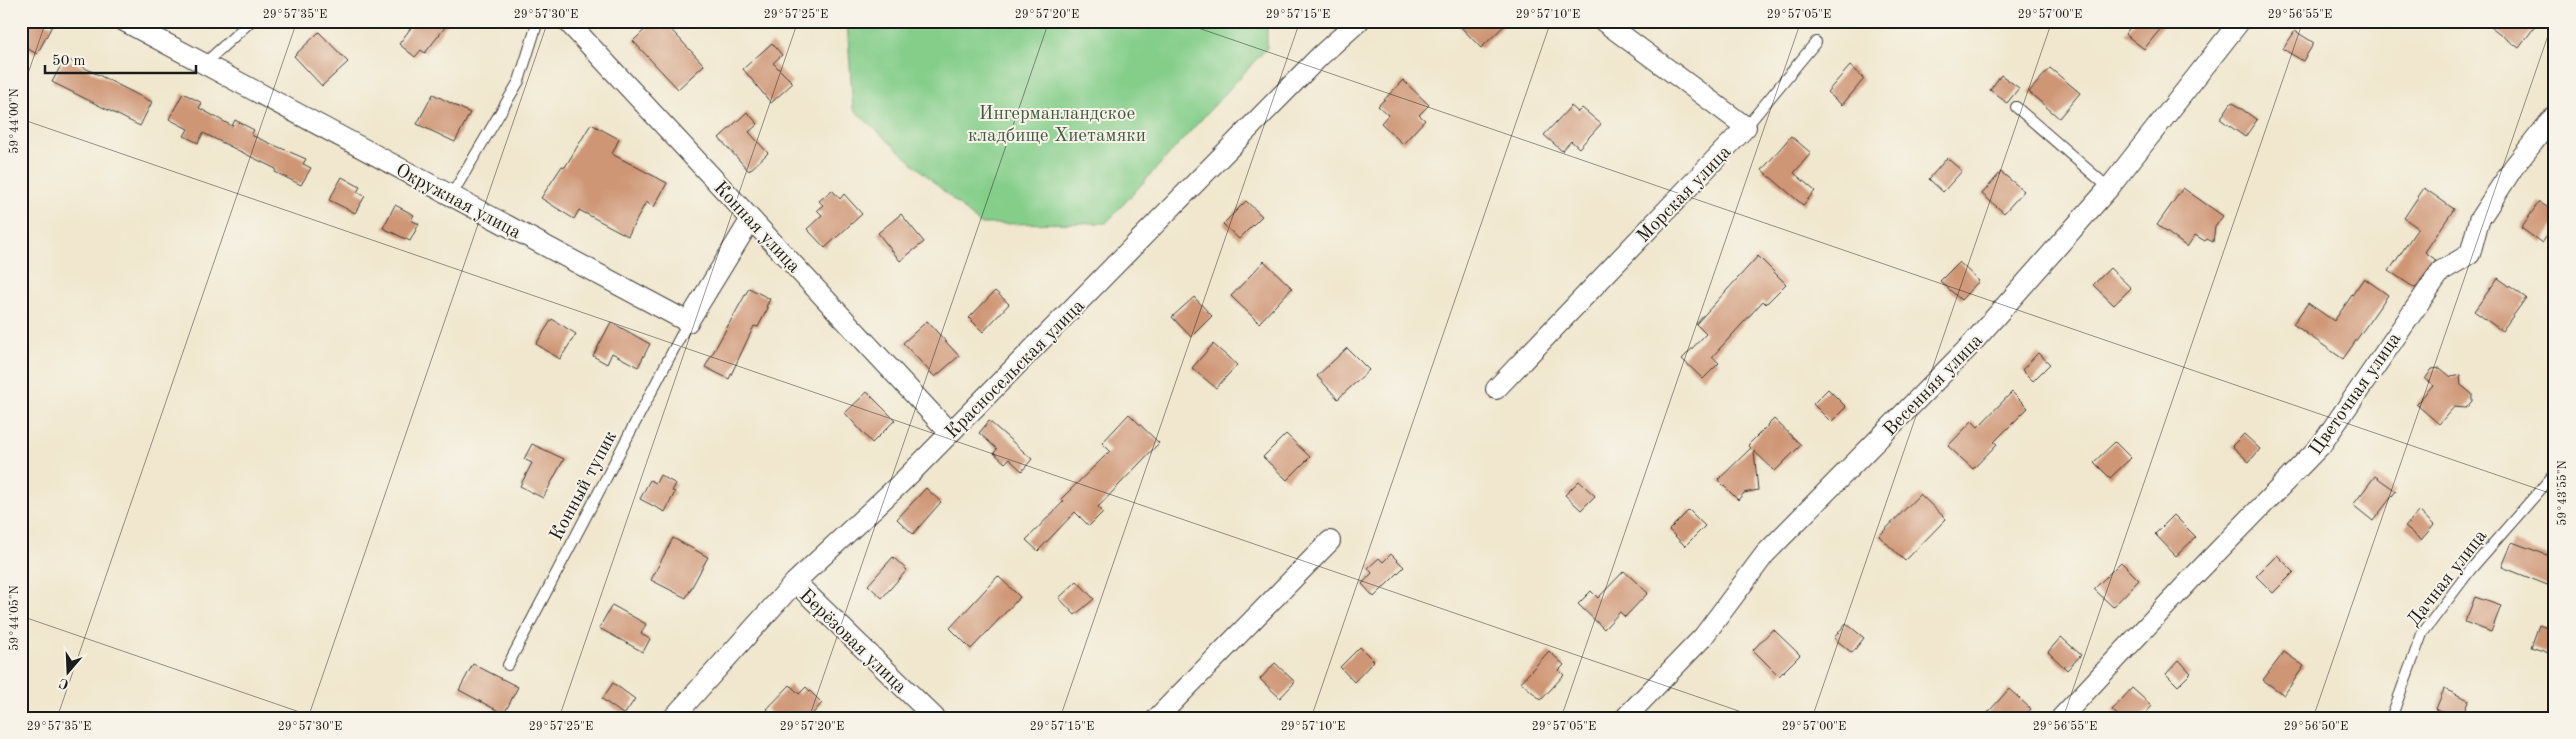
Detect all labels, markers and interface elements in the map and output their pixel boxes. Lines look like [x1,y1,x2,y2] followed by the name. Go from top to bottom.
[263,8,327,21] text: 29°57'35"E
[514,8,578,21] text: 29°57'30"E
[764,8,828,21] text: 29°57'25"E
[1015,8,1079,21] text: 29°57'20"E
[1266,8,1330,21] text: 29°57'15"E
[1516,8,1580,21] text: 29°57'10"E
[1767,8,1831,21] text: 29°57'05"E
[2018,8,2082,21] text: 29°57'00"E
[2268,8,2332,21] text: 29°56'55"E
[45,42,196,74] scale bar
[52,54,86,69] text: 50 m
[8,88,21,154] text: 59°44'00"N
[968,105,1146,146] park label: Ингерманландское кладбище Хиетамяки
[1634,142,1736,247] street label: Морская улица
[392,161,524,243] street label: Окружная улица
[709,178,804,278] street label: Конная улица
[943,296,1089,443] street label: Красносельская улица
[2307,329,2406,459] street label: Цветочная улица
[1881,331,1987,440] street label: Весенняя улица
[547,428,621,544] street label: Конный тупик
[2556,460,2569,526] text: 59°43'55"N
[2405,526,2492,630] street label: Дачная улица
[8,585,21,651] text: 59°44'05"N
[795,586,910,698] street label: Берёзовая улица
[42,646,92,696] north arrow
[57,675,71,691] text: С
[27,720,91,733] text: 29°57'35"E
[278,720,342,733] text: 29°57'30"E
[529,720,593,733] text: 29°57'25"E
[780,720,844,733] text: 29°57'20"E
[1030,720,1094,733] text: 29°57'15"E
[1281,720,1345,733] text: 29°57'10"E
[1532,720,1596,733] text: 29°57'05"E
[1782,720,1846,733] text: 29°57'00"E
[2033,720,2097,733] text: 29°56'55"E
[2284,720,2348,733] text: 29°56'50"E

